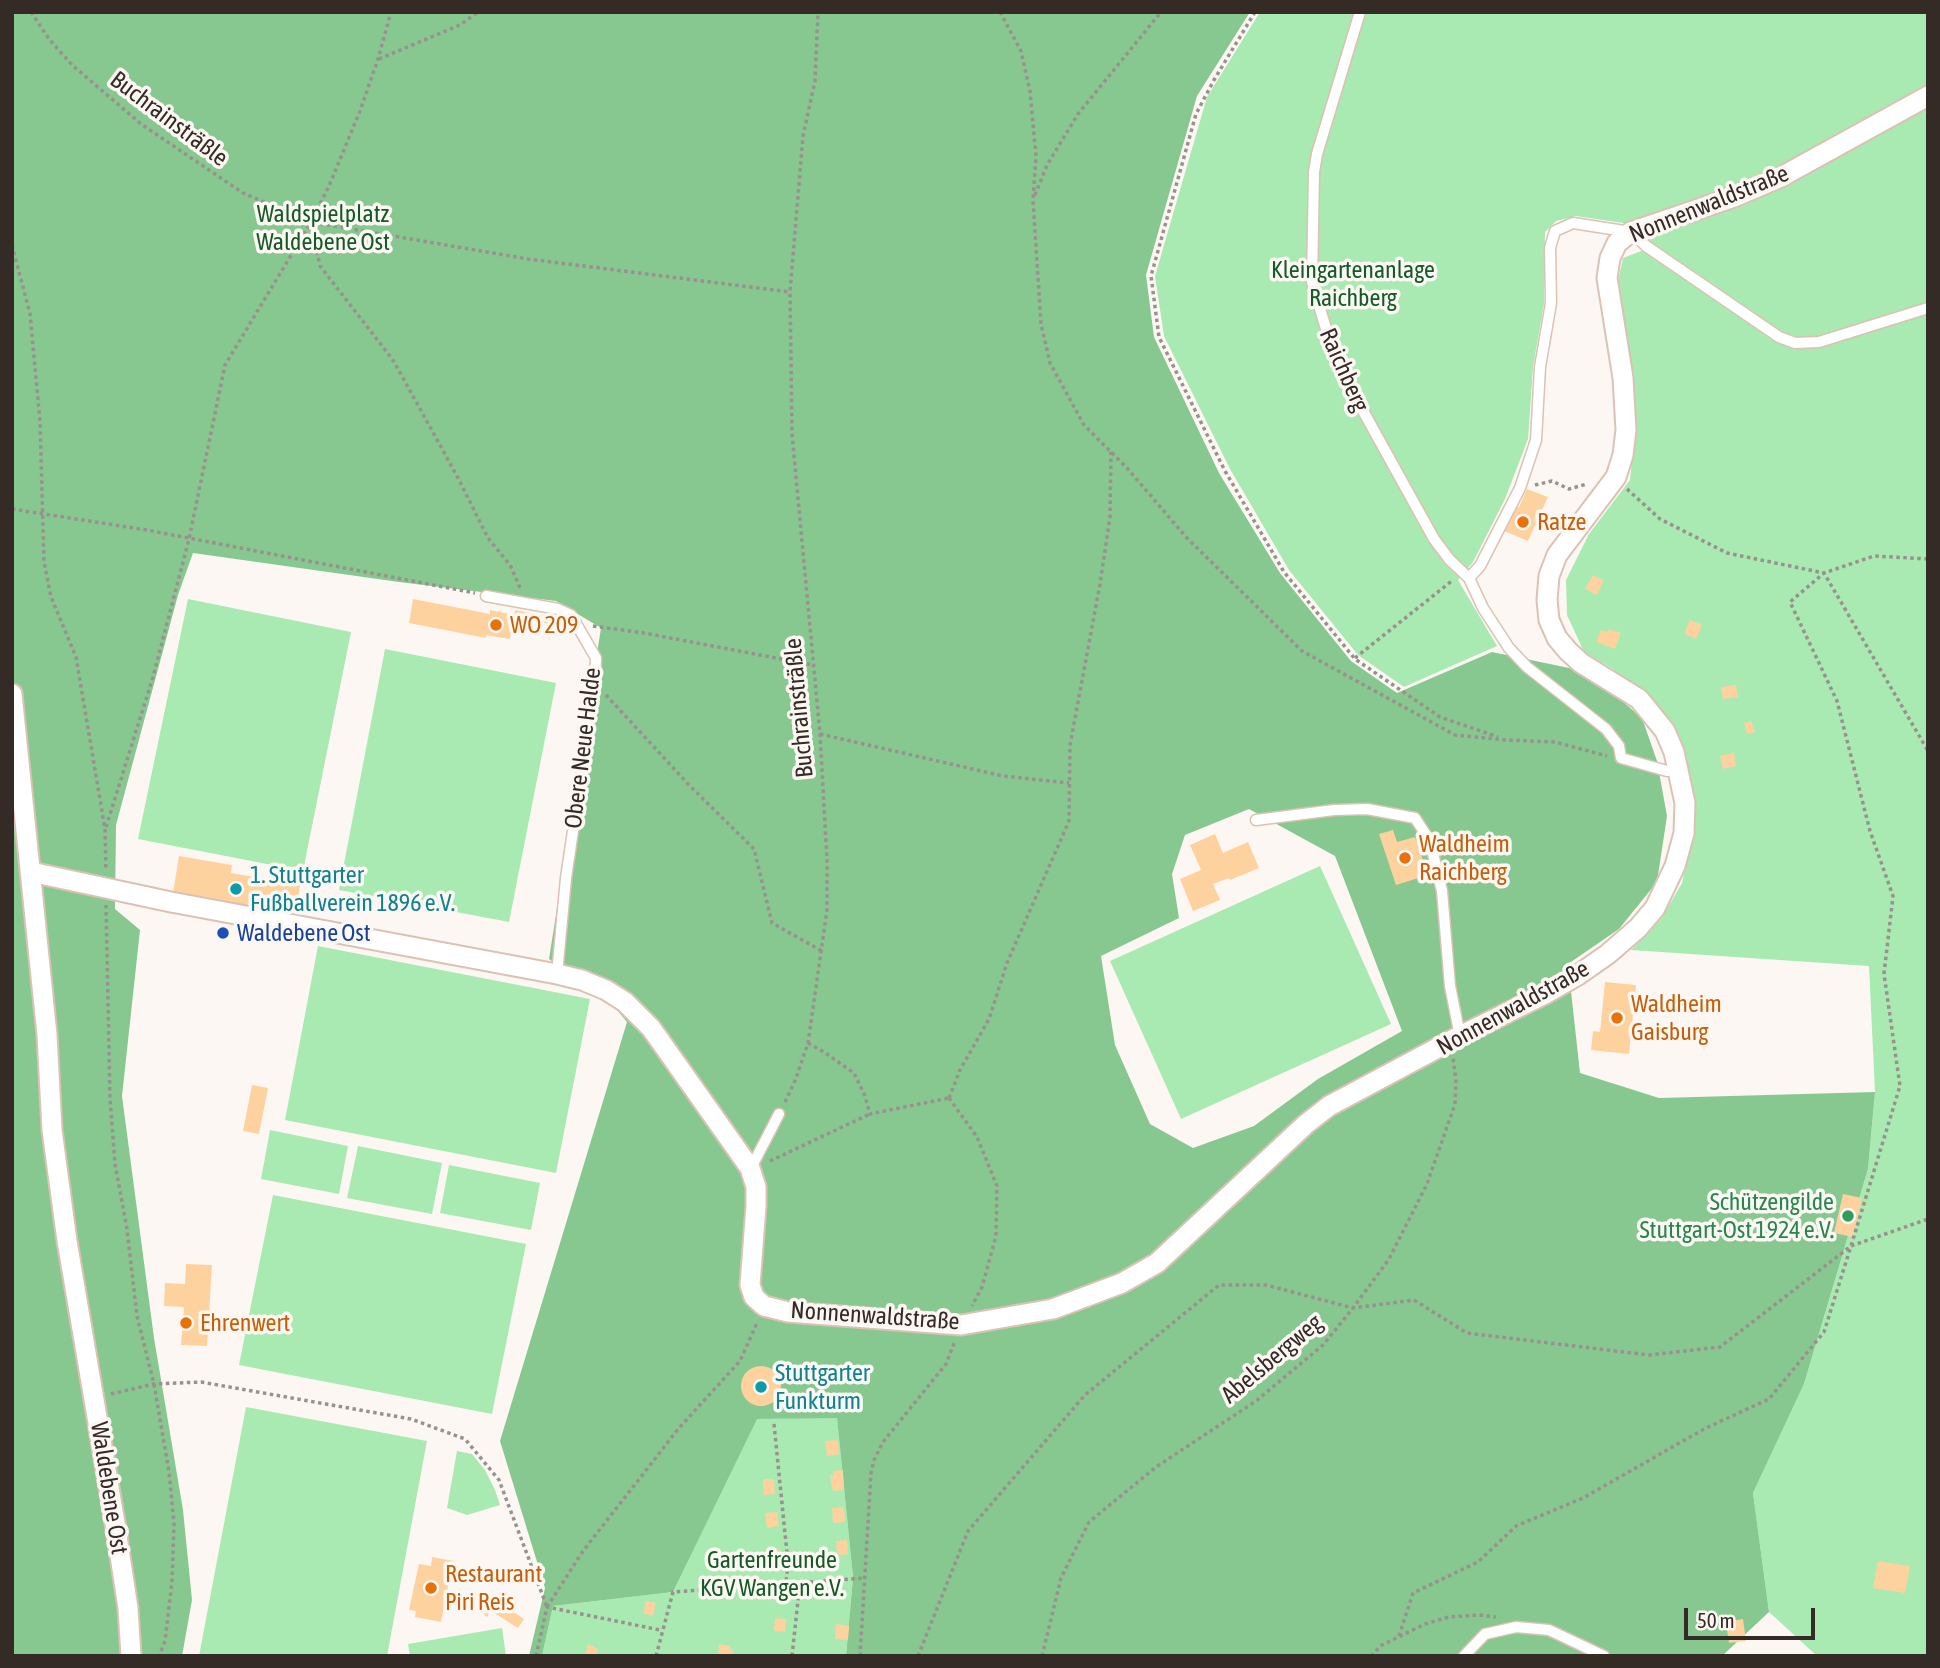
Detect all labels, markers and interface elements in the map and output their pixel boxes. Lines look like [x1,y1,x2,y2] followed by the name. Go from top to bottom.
[104,65,234,173] street label: Buchrainsträßle
[1625,159,1793,249] street label: Nonnenwaldstraße
[256,200,390,256] park label: Waldspielplatz Waldebene Ost
[1271,256,1435,312] park label: Kleingartenanlage Raichberg
[1313,324,1375,416] street label: Raichberg
[1537,508,1586,536] place label: Ratze
[1515,514,1531,530] marker: Ratze
[510,611,578,639] place label: WO 209
[488,617,504,633] marker: WO 209
[779,637,819,779] street label: Buchrainsträßle
[559,666,607,830] street label: Obere Neue Halde
[1419,830,1510,886] place label: Waldheim Raichberg
[1397,850,1413,866] marker: Waldheim Raichberg
[250,861,455,917] place label: 1. Stuttgarter Fußballverein 1896 e.V.
[228,881,244,897] marker: 1. Stuttgarter Fußballverein 1896 e.V.
[237,919,371,947] place label: Waldebene Ost
[215,925,231,941] marker: Waldebene Ost
[1432,954,1594,1062] street label: Nonnenwaldstraße
[1631,990,1722,1046] place label: Waldheim Gaisburg
[1609,1010,1625,1026] marker: Waldheim Gaisburg
[1640,1188,1834,1244] place label: Schützengilde Stuttgart-Ost 1924 e.V.
[1840,1208,1856,1224] marker: Schützengilde Stuttgart-Ost 1924 e.V.
[790,1296,960,1336] street label: Nonnenwaldstraße
[1216,1308,1328,1410] street label: Abelsbergweg
[200,1309,290,1337] place label: Ehrenwert
[178,1315,194,1331] marker: Ehrenwert
[775,1359,870,1415] place label: Stuttgarter Funkturm
[753,1379,769,1395] marker: Stuttgarter Funkturm
[84,1420,134,1556] street label: Waldebene Ost
[700,1546,844,1602] park label: Gartenfreunde KGV Wangen e.V.
[445,1560,542,1616] place label: Restaurant Piri Reis
[423,1580,439,1596] marker: Restaurant Piri Reis
[1688,1594,1819,1638] scale bar
[1697,1608,1735,1632] text: 50 m

